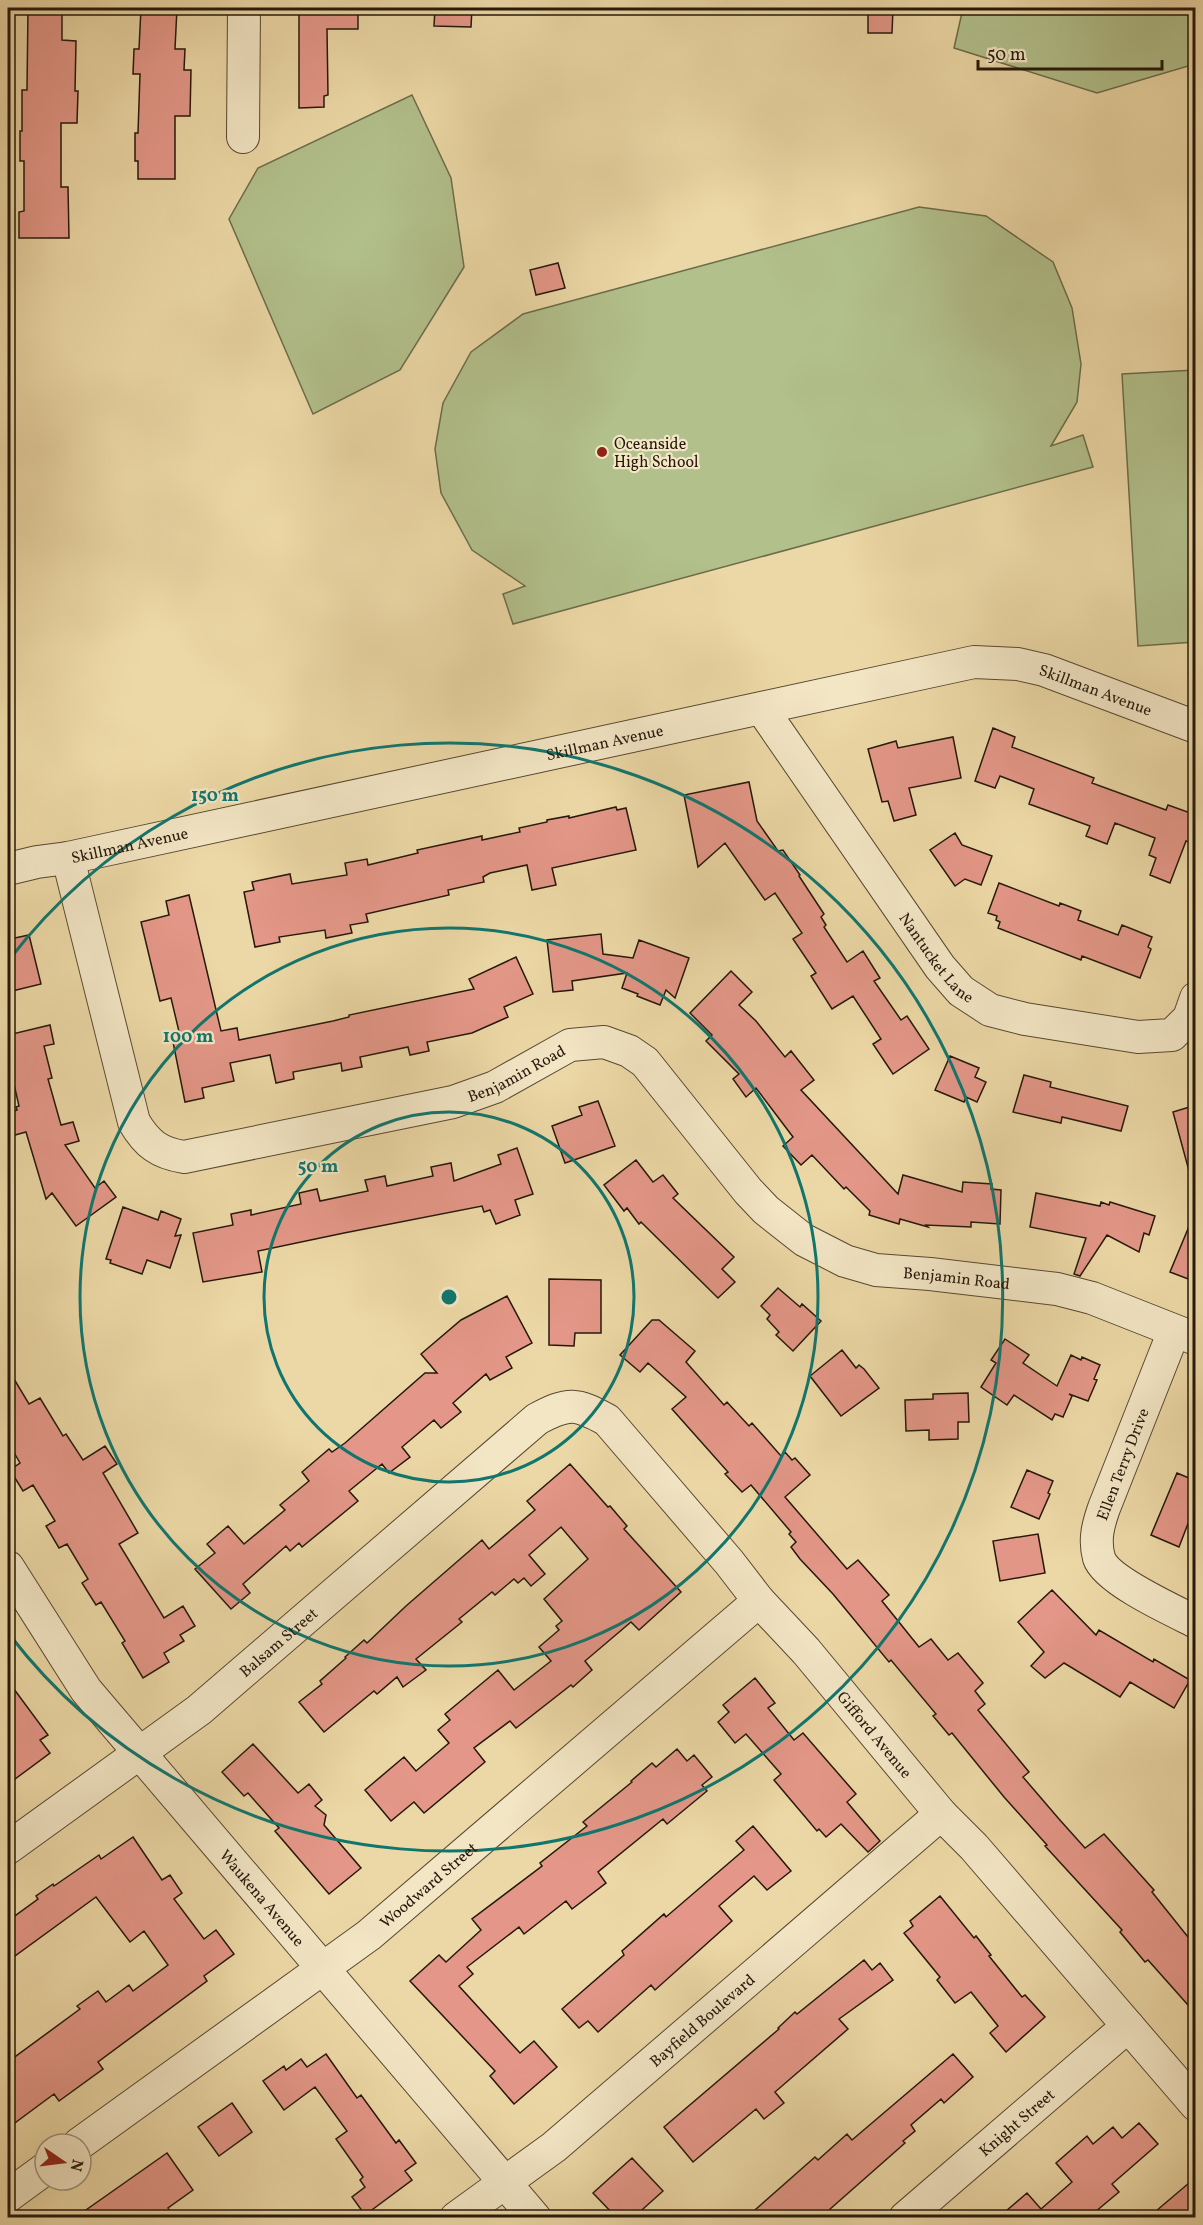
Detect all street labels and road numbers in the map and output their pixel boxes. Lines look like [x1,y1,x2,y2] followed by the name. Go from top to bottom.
[1037,660,1155,723] street label: Skillman Avenue
[544,721,666,767] street label: Skillman Avenue
[69,823,191,870] street label: Skillman Avenue
[893,909,977,1009] street label: Nantucket Lane
[465,1041,570,1109] street label: Benjamin Road
[902,1263,1011,1296] street label: Benjamin Road
[1092,1405,1155,1524] street label: Ellen Terry Drive
[235,1603,324,1683] street label: Balsam Street
[831,1687,916,1784] street label: Gifford Avenue
[376,1838,483,1934] street label: Woodward Street
[213,1846,309,1952] street label: Waukena Avenue
[646,1970,761,2073] street label: Bayfield Boulevard
[975,2084,1061,2163] street label: Knight Street

